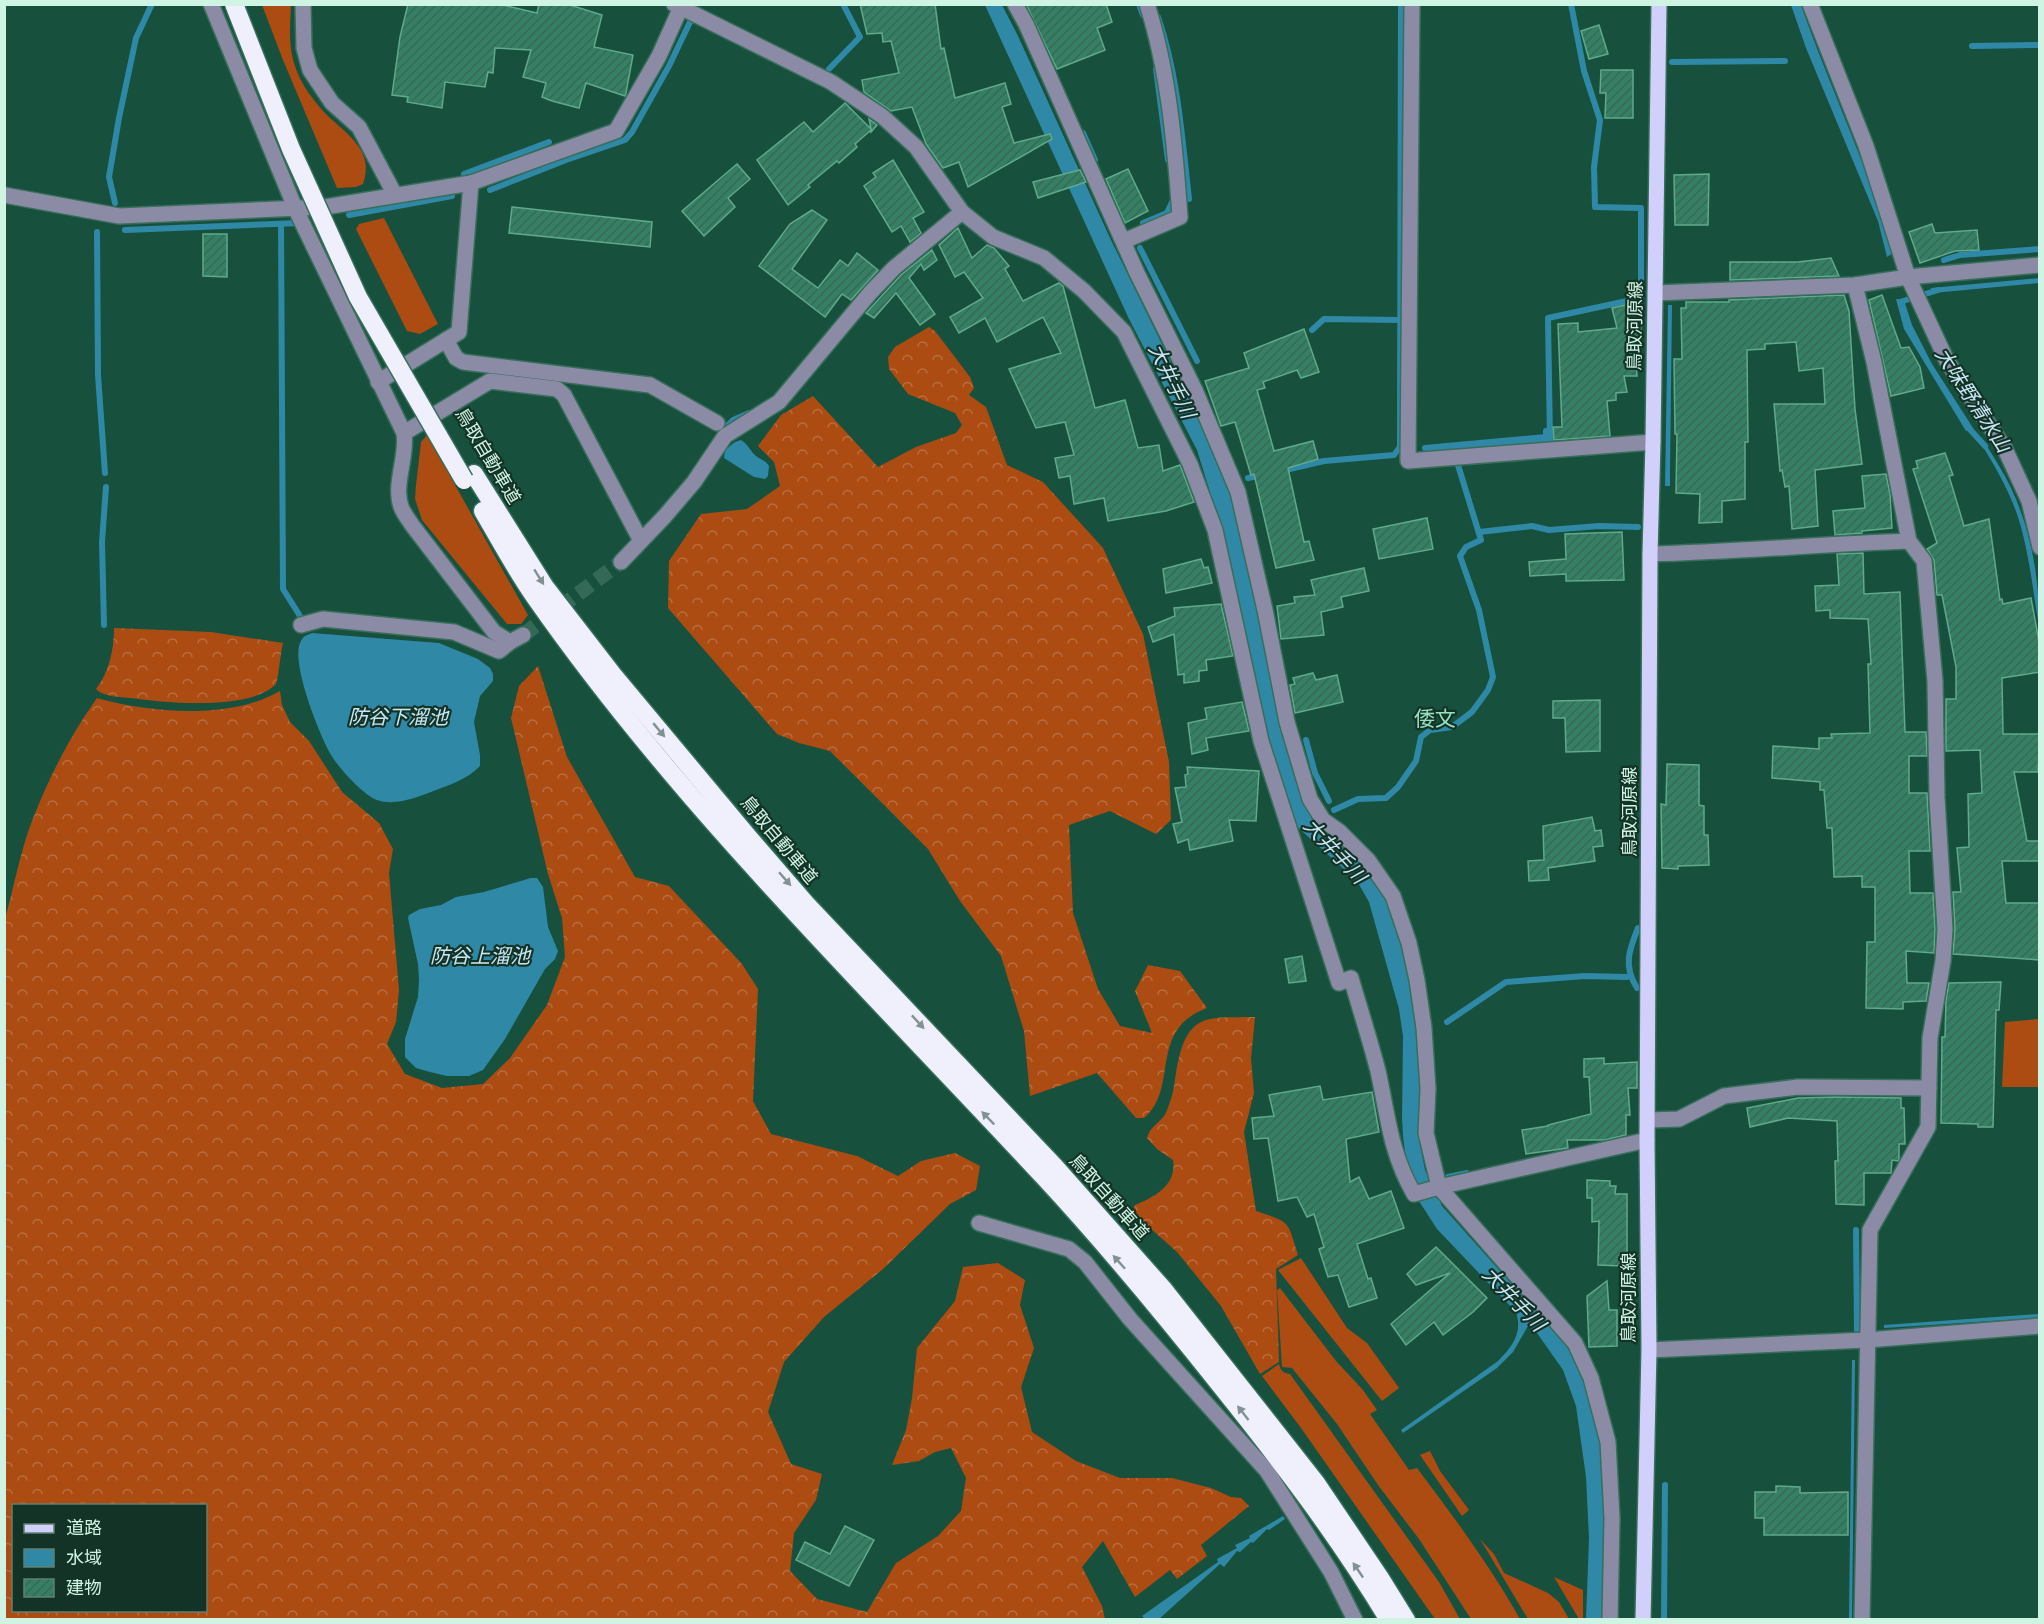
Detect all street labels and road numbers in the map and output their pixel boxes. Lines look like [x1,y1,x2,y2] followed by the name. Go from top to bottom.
[1622,281,1647,371] street label: 鳥取河原線
[451,404,526,508] street label: 鳥取自動車道
[1618,767,1641,857] street label: 鳥取河原線
[736,791,823,888] street label: 鳥取自動車道
[1065,1149,1154,1244] street label: 鳥取自動車道
[1617,1253,1640,1343] street label: 鳥取河原線

